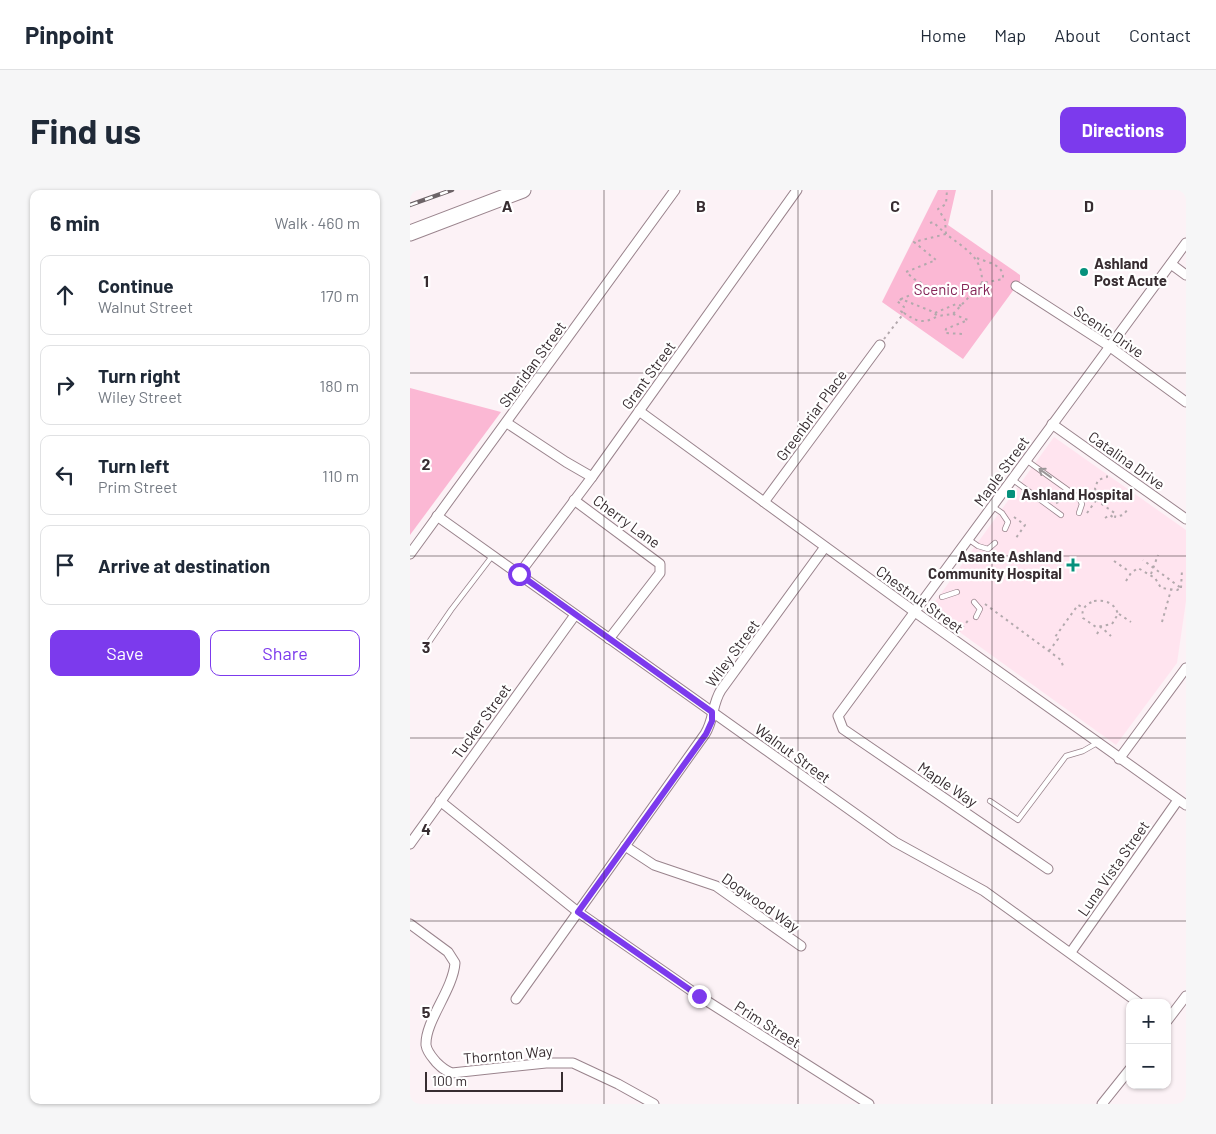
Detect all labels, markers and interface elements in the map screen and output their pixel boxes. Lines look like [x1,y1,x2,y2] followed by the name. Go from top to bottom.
[25,20,114,49] text: Pinpoint
[920,24,966,46] text: Home
[994,24,1026,46] text: Map
[1054,24,1101,46] text: About
[1129,24,1191,46] text: Contact
[1060,107,1186,153] button: Directions
[30,109,141,151] text: Find us
[502,196,513,215] text: A
[696,196,706,215] text: B
[890,196,900,215] text: C
[1084,196,1094,215] text: D
[50,210,100,235] text: 6 min
[275,213,360,232] text: Walk · 460 m
[1094,254,1167,289] place label: Ashland Post Acute
[1078,266,1090,278] marker: Ashland Post Acute
[423,271,429,290] text: 1
[98,274,174,297] text: Continue
[914,280,991,298] park label: Scenic Park
[51,281,79,309] icon: ahead
[320,286,359,305] text: 170 m
[98,297,193,316] text: Walnut Street
[1071,301,1147,361] street label: Scenic Drive
[495,317,569,411] street label: Sheridan Street
[617,337,679,413] street label: Grant Street
[98,364,180,387] text: Turn right
[772,366,850,464] street label: Greenbriar Place
[51,371,79,399] icon: right
[320,376,359,395] text: 180 m
[98,387,182,406] text: Wiley Street
[1085,427,1169,493] street label: Catalina Drive
[970,433,1032,509] street label: Maple Street
[98,454,169,477] text: Turn left
[422,454,431,473] text: 2
[51,461,79,489] icon: left
[322,466,359,485] text: 110 m
[1038,468,1052,478] one-way arrow
[98,477,178,496] text: Prim Street
[1021,485,1133,503] place label: Ashland Hospital
[1005,488,1017,500] marker: Ashland Hospital
[590,491,664,551] street label: Cherry Lane
[928,547,1062,582] place label: Asante Ashland Community Hospital
[51,551,79,579] icon: arrive
[98,554,270,577] text: Arrive at destination
[1066,558,1080,572] marker: Asante Ashland Community Hospital
[873,561,967,637] street label: Chestnut Street
[508,563,531,586] route start
[701,616,763,690] street label: Wiley Street
[50,630,200,676] button: Save
[210,630,360,676] button: Share
[422,637,430,656] text: 3
[448,680,514,762] street label: Tucker Street
[752,720,834,786] street label: Walnut Street
[915,758,981,811] street label: Maple Way
[1073,817,1153,919] street label: Luna Vista Street
[421,819,431,838] text: 4
[719,869,803,935] street label: Dogwood Way
[688,985,711,1008] route end
[732,997,804,1051] street label: Prim Street
[1126,999,1171,1089] map controls
[1126,999,1171,1044] button: +
[422,1002,431,1021] text: 5
[463,1041,554,1067] street label: Thornton Way
[1126,1044,1171,1089] button: −
[425,1069,562,1092] scale bar
[432,1072,467,1089] text: 100 m

